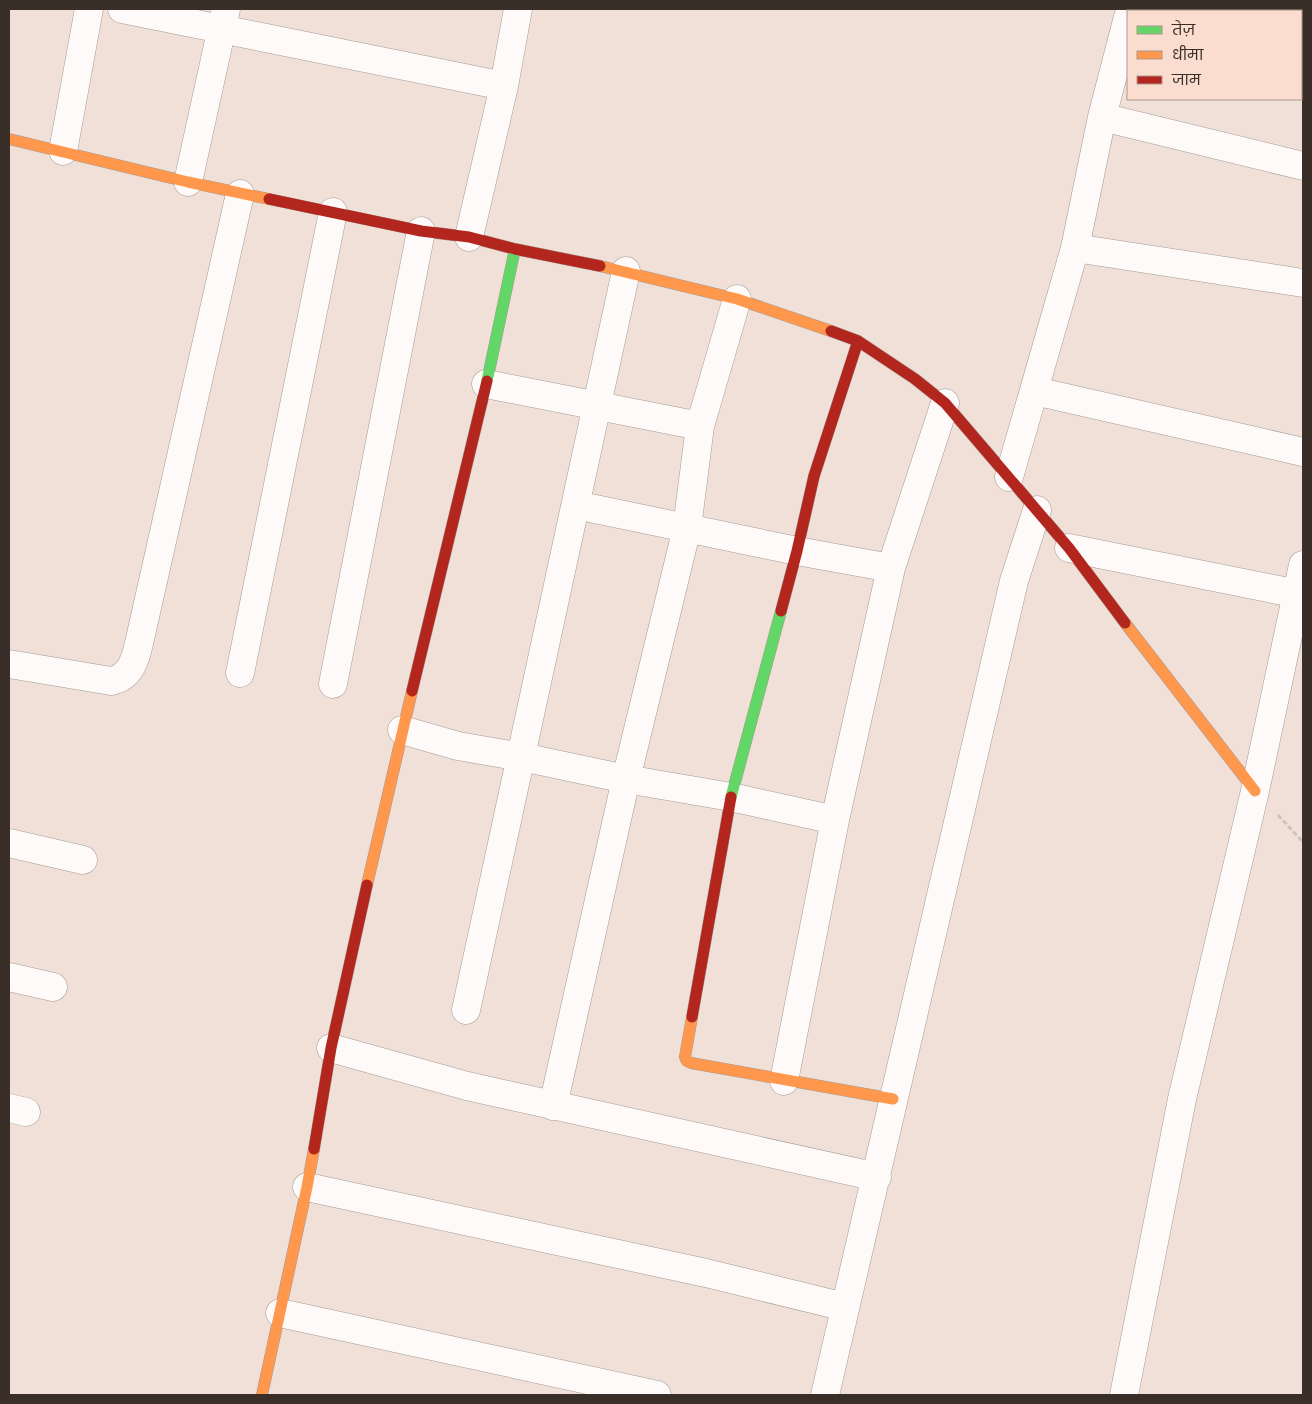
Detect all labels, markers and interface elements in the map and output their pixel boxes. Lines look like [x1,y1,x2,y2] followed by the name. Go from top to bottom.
[1127,10,1302,100] legend
[1171,19,1195,40] text: तेज़
[1172,44,1204,65] text: धीमा
[1171,69,1202,90] text: जाम

